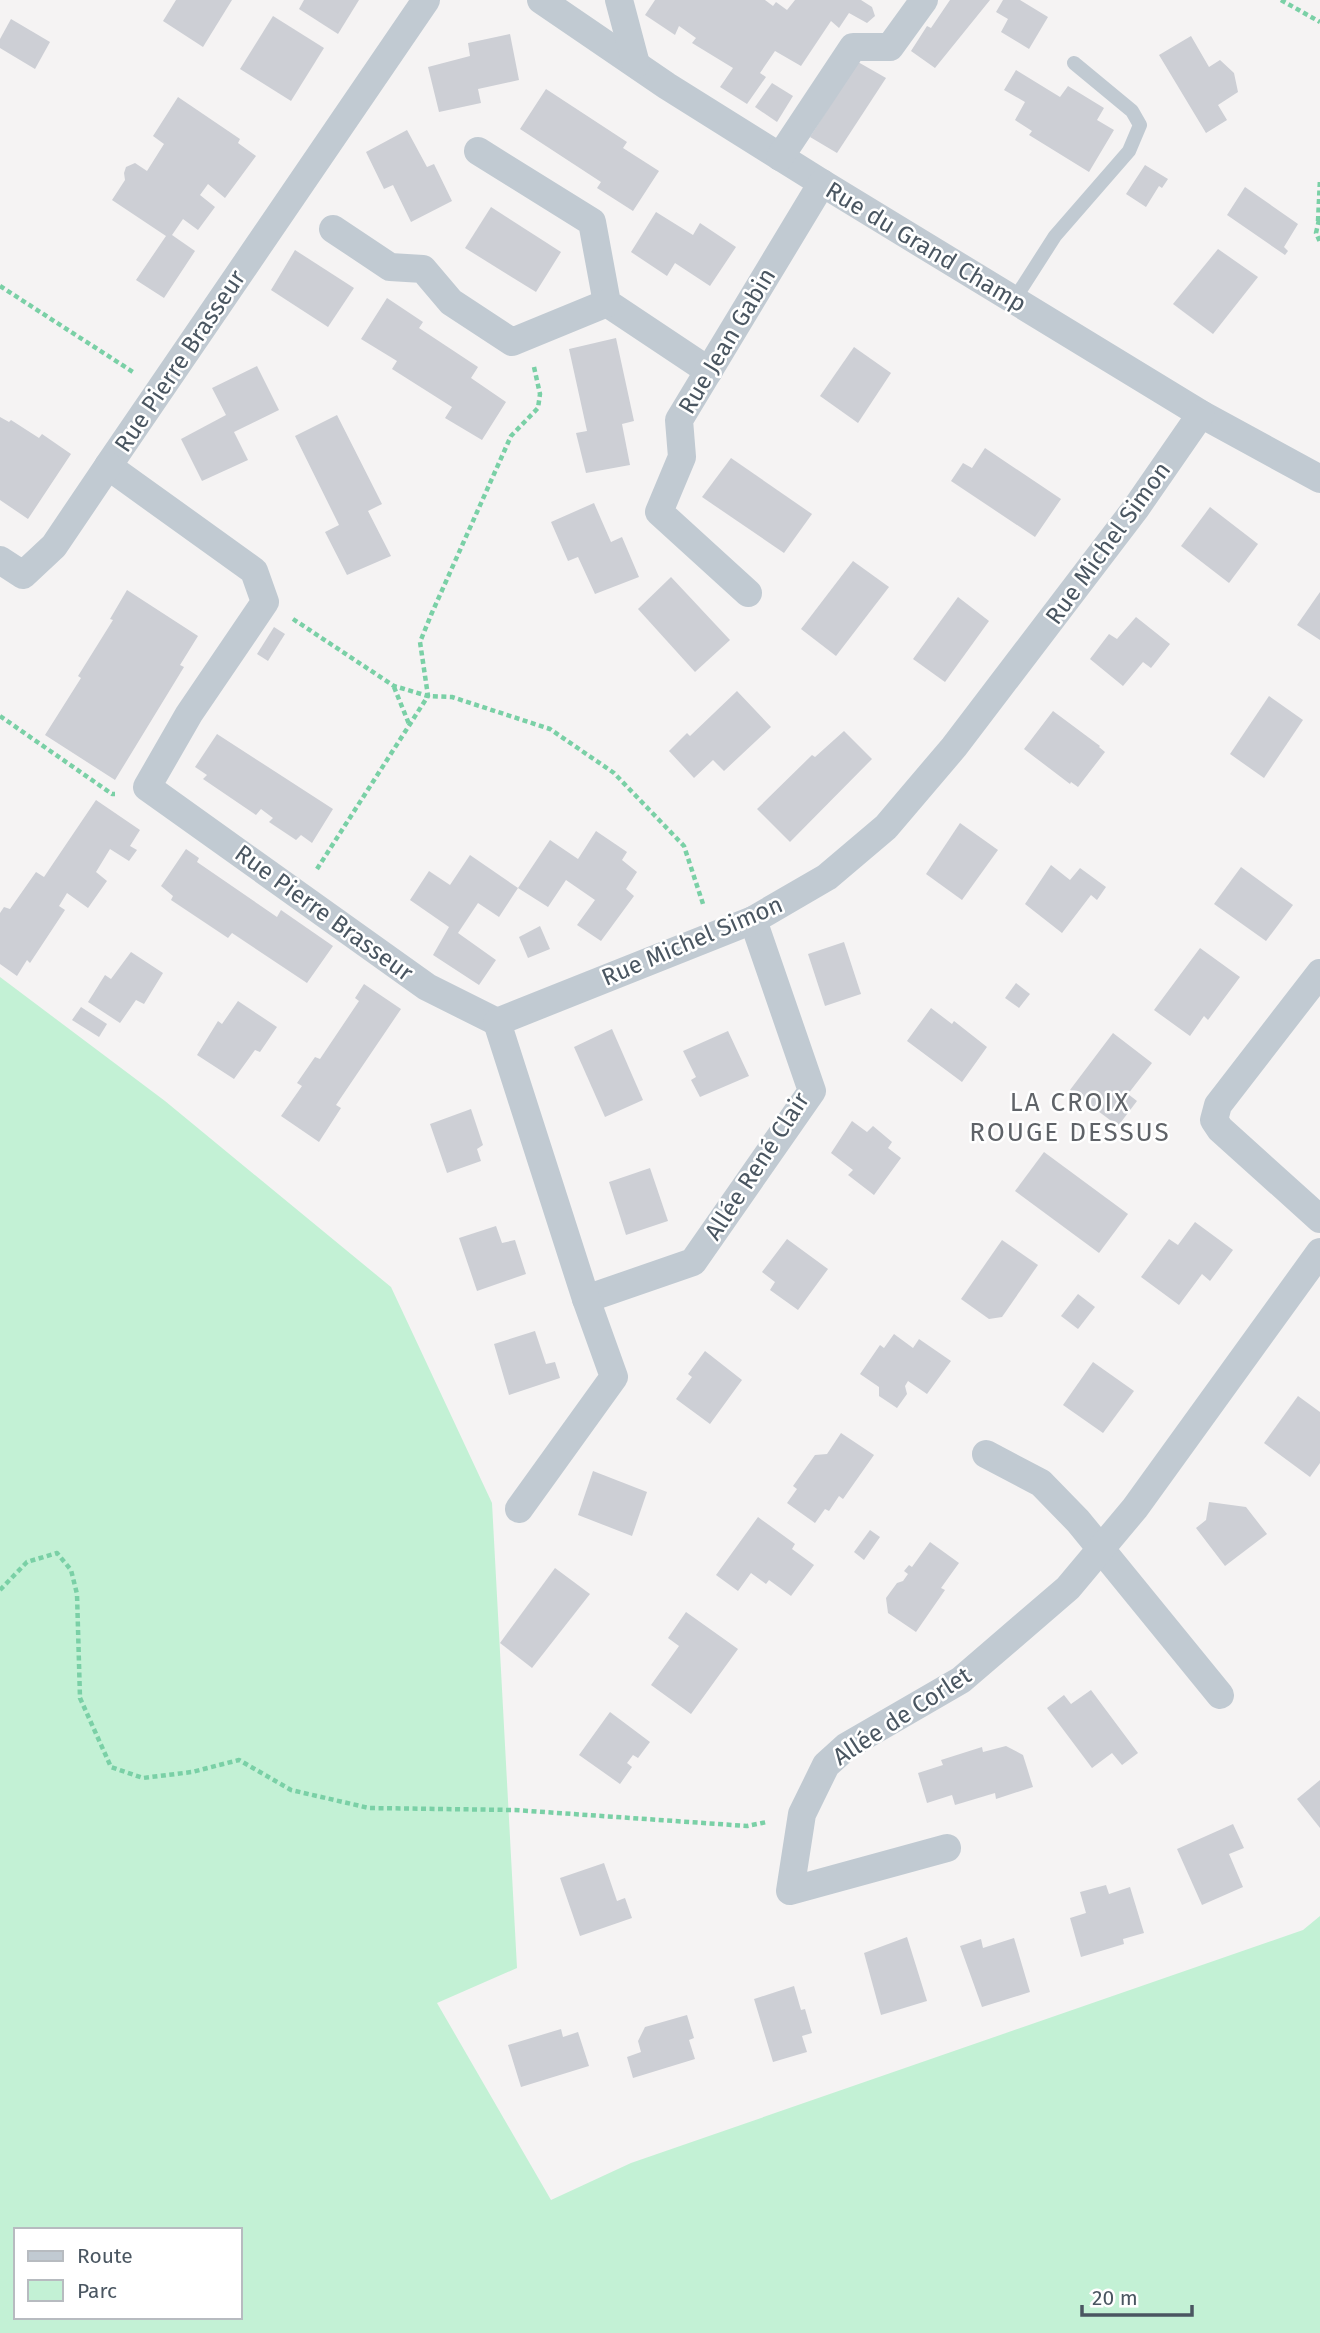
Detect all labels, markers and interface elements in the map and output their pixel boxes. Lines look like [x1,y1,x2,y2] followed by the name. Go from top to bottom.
[821,176,1031,318] street label: Rue du Grand Champ
[673,263,781,419] street label: Rue Jean Gabin
[109,264,252,457] street label: Rue Pierre Brasseur
[1040,456,1176,630] street label: Rue Michel Simon
[229,839,419,987] street label: Rue Pierre Brasseur
[597,890,787,992] street label: Rue Michel Simon
[699,1086,815,1245] street label: Allée René Clair
[969,1087,1171,1148] district label: LA CROIX ROUGE DESSUS
[828,1661,977,1771] street label: Allée de Corlet
[14,2228,242,2319] legend
[77,2243,133,2269] text: Route
[1082,2274,1192,2318] scale bar
[77,2278,117,2304] text: Parc
[1092,2285,1138,2311] text: 20 m

